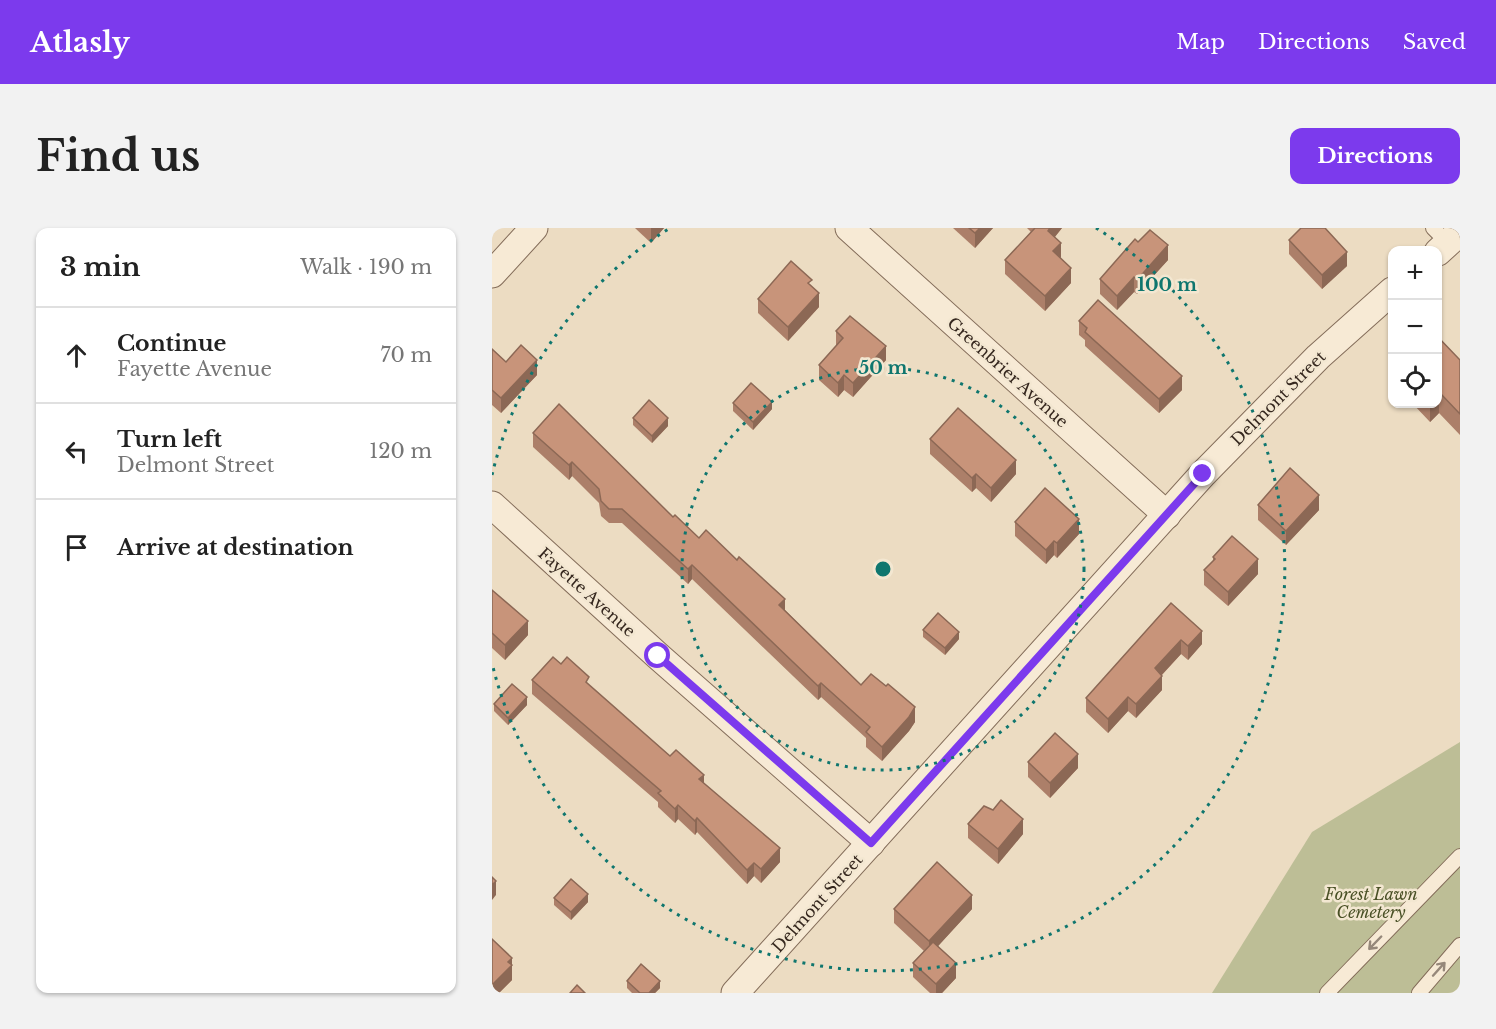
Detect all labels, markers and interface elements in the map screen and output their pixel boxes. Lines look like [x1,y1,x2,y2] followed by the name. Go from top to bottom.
[30,25,130,60] text: Atlasly
[1176,29,1225,55] text: Map
[1258,29,1370,55] text: Directions
[1403,29,1466,55] text: Saved
[1290,128,1460,184] button: Directions
[36,130,200,182] text: Find us
[1388,246,1442,408] map controls
[1388,246,1442,300] button: +
[60,251,141,283] text: 3 min
[300,255,432,279] text: Walk · 190 m
[1137,274,1197,296] text: 100 m
[1388,300,1442,354] button: −
[944,313,1072,431] street label: Greenbrier Avenue
[117,330,226,357] text: Continue
[60,339,93,372] icon: ahead
[380,343,432,367] text: 70 m
[1226,346,1330,450] street label: Delmont Street
[1388,354,1442,408] button: locate
[117,357,272,381] text: Fayette Avenue
[859,357,908,379] text: 50 m
[117,426,222,453] text: Turn left
[60,435,93,468] icon: left
[369,439,432,463] text: 120 m
[117,453,274,477] text: Delmont Street
[1189,460,1215,486] route end
[60,531,93,564] icon: arrive
[117,534,354,561] text: Arrive at destination
[534,543,640,641] street label: Fayette Avenue
[873,559,893,579] centre of rings
[644,642,670,668] route start
[767,850,867,956] street label: Delmont Street
[1324,884,1417,922] park label: Forest Lawn Cemetery
[1368,936,1383,951] one-way arrow
[1432,961,1446,976] one-way arrow

